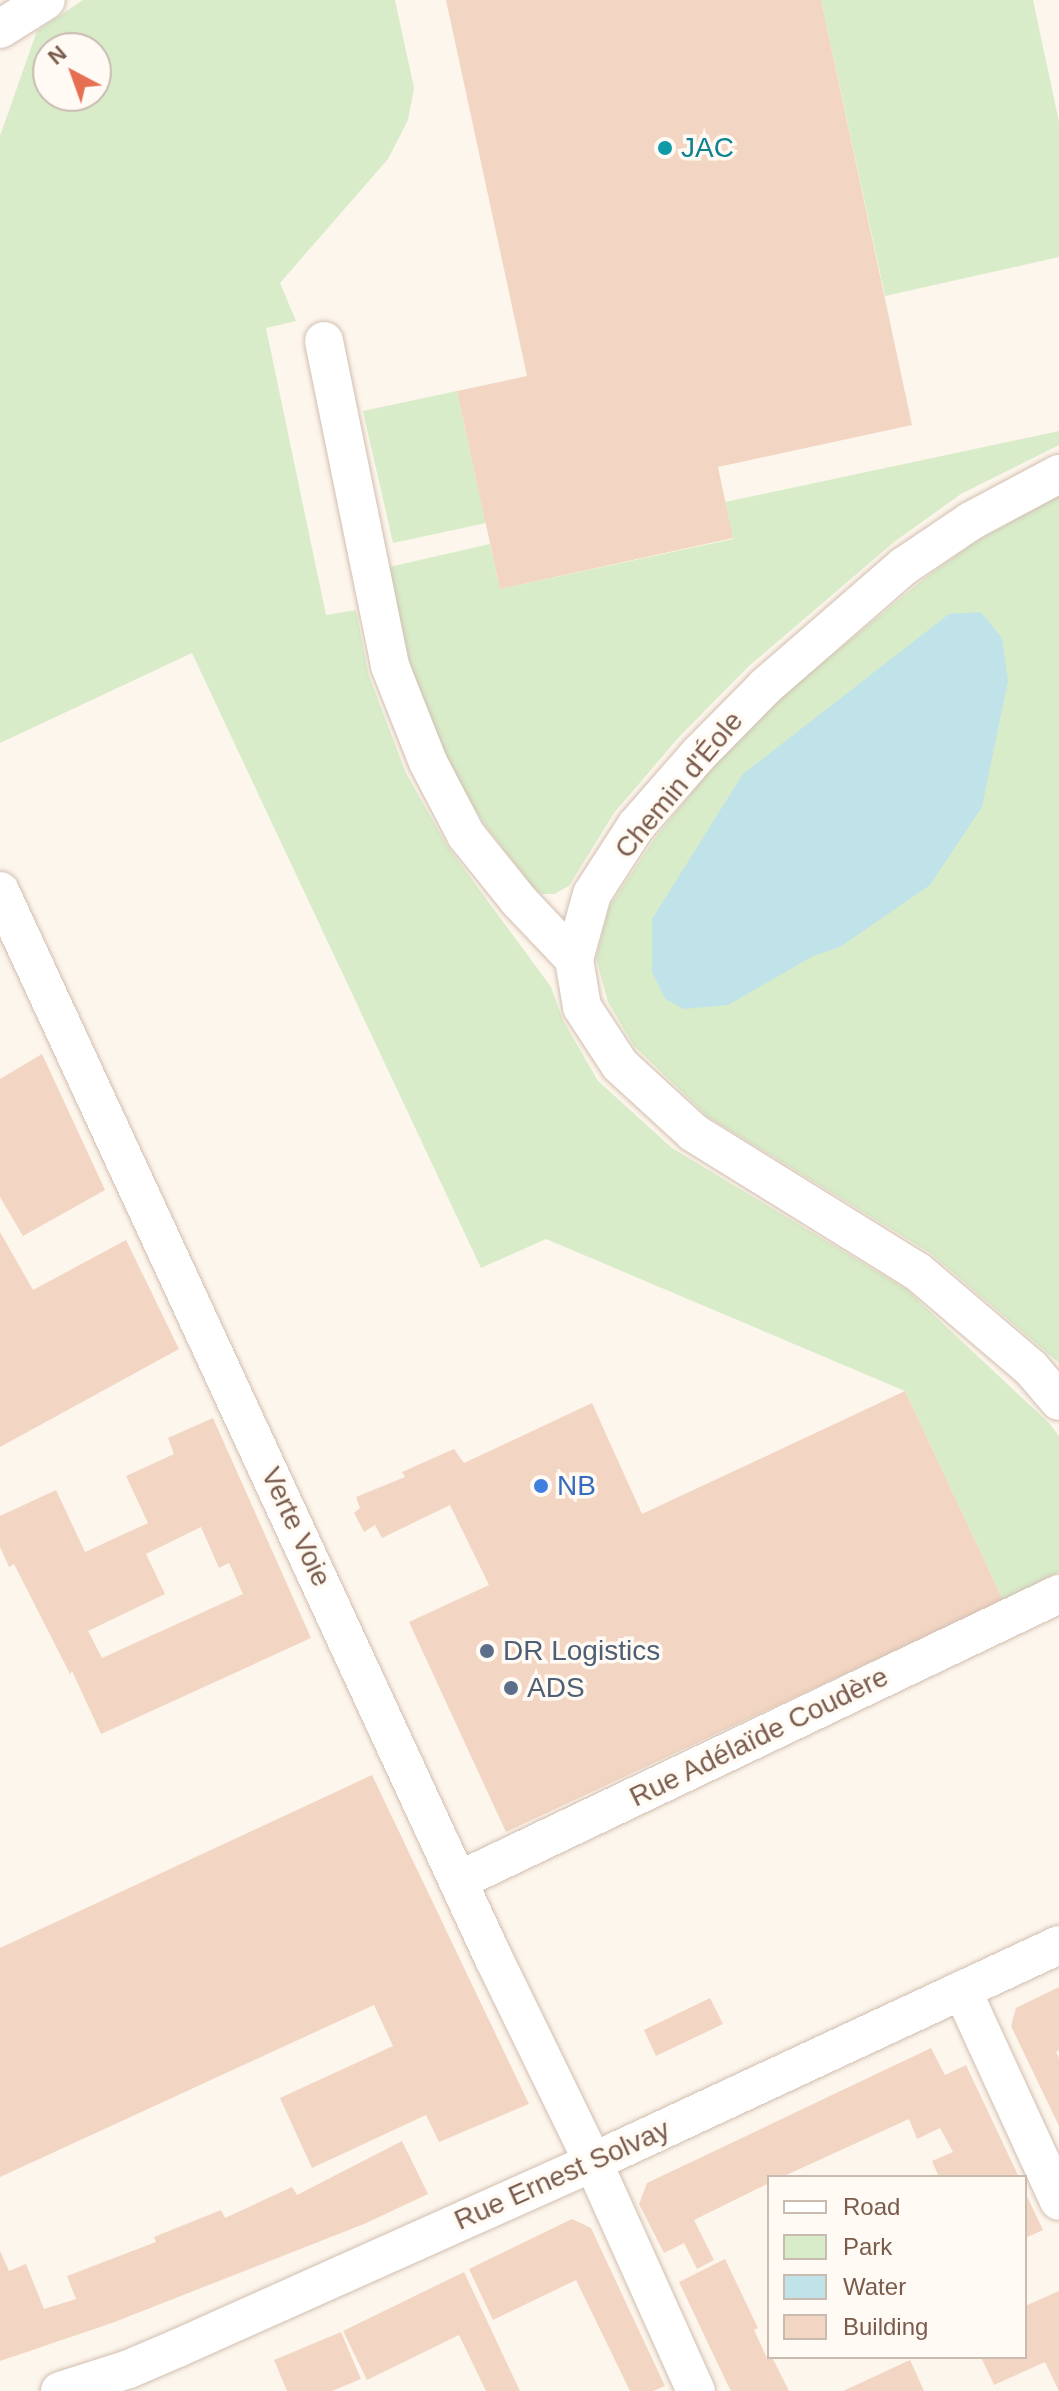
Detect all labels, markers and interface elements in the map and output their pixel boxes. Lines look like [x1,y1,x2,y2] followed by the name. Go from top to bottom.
[32,32,112,112] north arrow
[43,40,71,70] text: N
[681,131,734,165] place label: JAC
[656,139,674,157] marker: JAC
[608,705,750,865] street label: Chemin d'Éole
[254,1462,338,1592] street label: Verte Voie
[557,1469,596,1503] place label: NB
[532,1477,550,1495] marker: NB
[503,1634,660,1668] place label: DR Logistics
[478,1642,496,1660] marker: DR Logistics
[624,1659,894,1815] street label: Rue Adélaïde Coudère
[527,1671,585,1705] place label: ADS
[502,1679,520,1697] marker: ADS
[449,2112,675,2238] street label: Rue Ernest Solvay
[767,2175,1027,2359] legend
[843,2193,900,2220] text: Road
[843,2233,892,2260] text: Park
[843,2273,906,2300] text: Water
[843,2313,928,2340] text: Building

